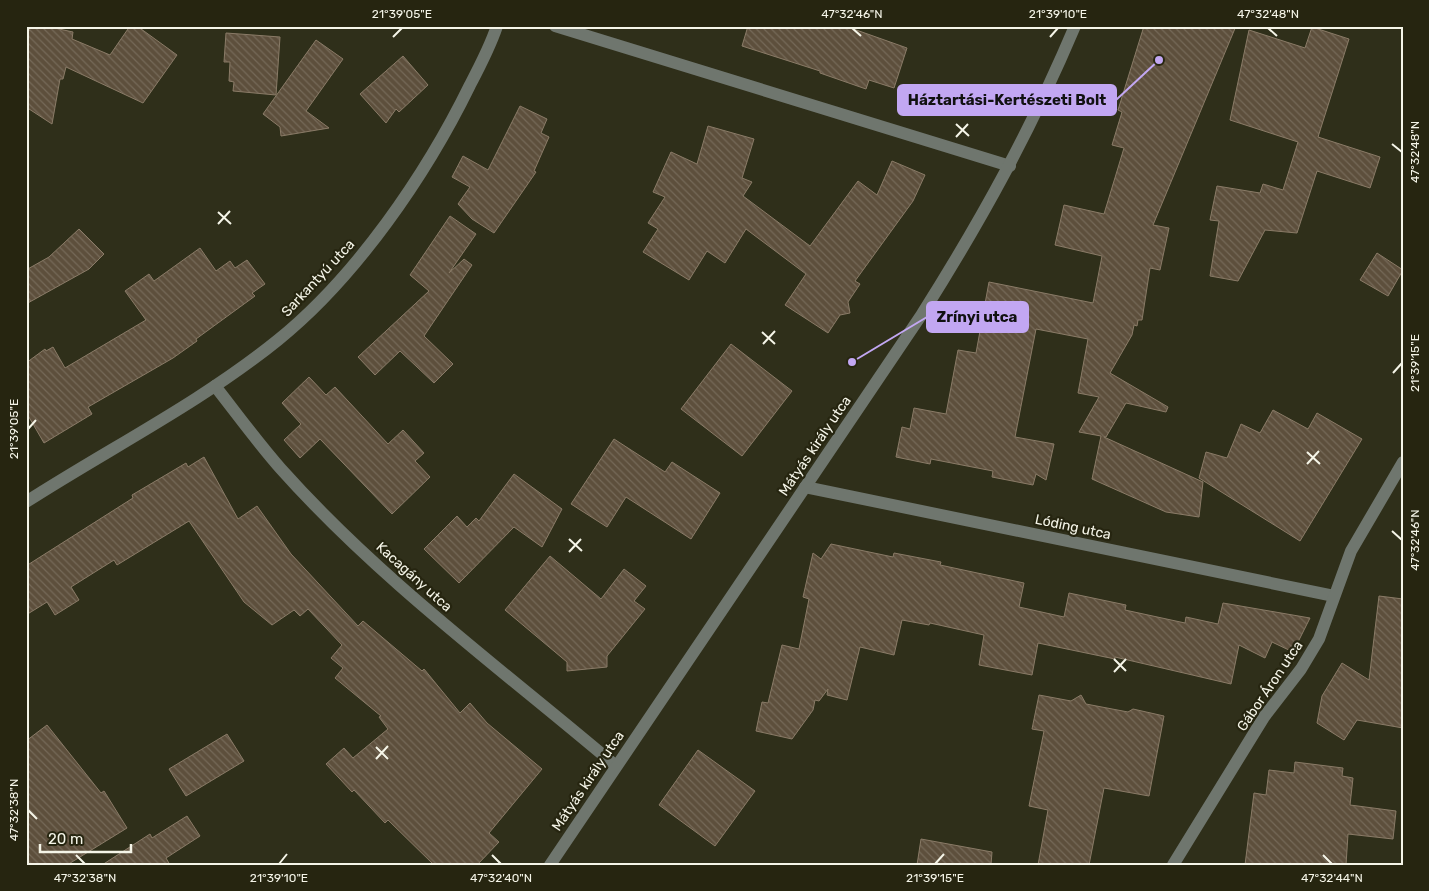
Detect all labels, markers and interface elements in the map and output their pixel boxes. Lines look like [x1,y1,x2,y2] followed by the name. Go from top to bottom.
[372,7,432,21] text: 21°39'05"E
[821,7,883,21] text: 47°32'46"N
[1029,7,1087,21] text: 21°39'10"E
[1237,7,1299,21] text: 47°32'48"N
[898,85,1116,115] callout: Háztartási-Kertészeti Bolt
[908,91,1106,109] text: Háztartási-Kertészeti Bolt
[1408,121,1422,183] text: 47°32'48"N
[278,236,358,320] street label: Sarkantyú utca
[927,302,1028,332] callout: Zrínyi utca
[937,308,1018,326] text: Zrínyi utca
[1408,334,1422,392] text: 21°39'15"E
[775,393,855,499] street label: Mátyás király utca
[7,399,21,459] text: 21°39'05"E
[1408,509,1422,571] text: 47°32'46"N
[1034,511,1112,543] street label: Lóding utca
[373,539,455,615] street label: Kacagány utca
[1233,637,1307,735] street label: Gábor Áron utca
[548,728,628,834] street label: Mátyás király utca
[7,779,21,841] text: 47°32'38"N
[40,821,131,853] scale bar
[48,830,83,848] text: 20 m
[54,871,116,885] text: 47°32'38"N
[250,871,308,885] text: 21°39'10"E
[470,871,532,885] text: 47°32'40"N
[906,871,964,885] text: 21°39'15"E
[1301,871,1363,885] text: 47°32'44"N

